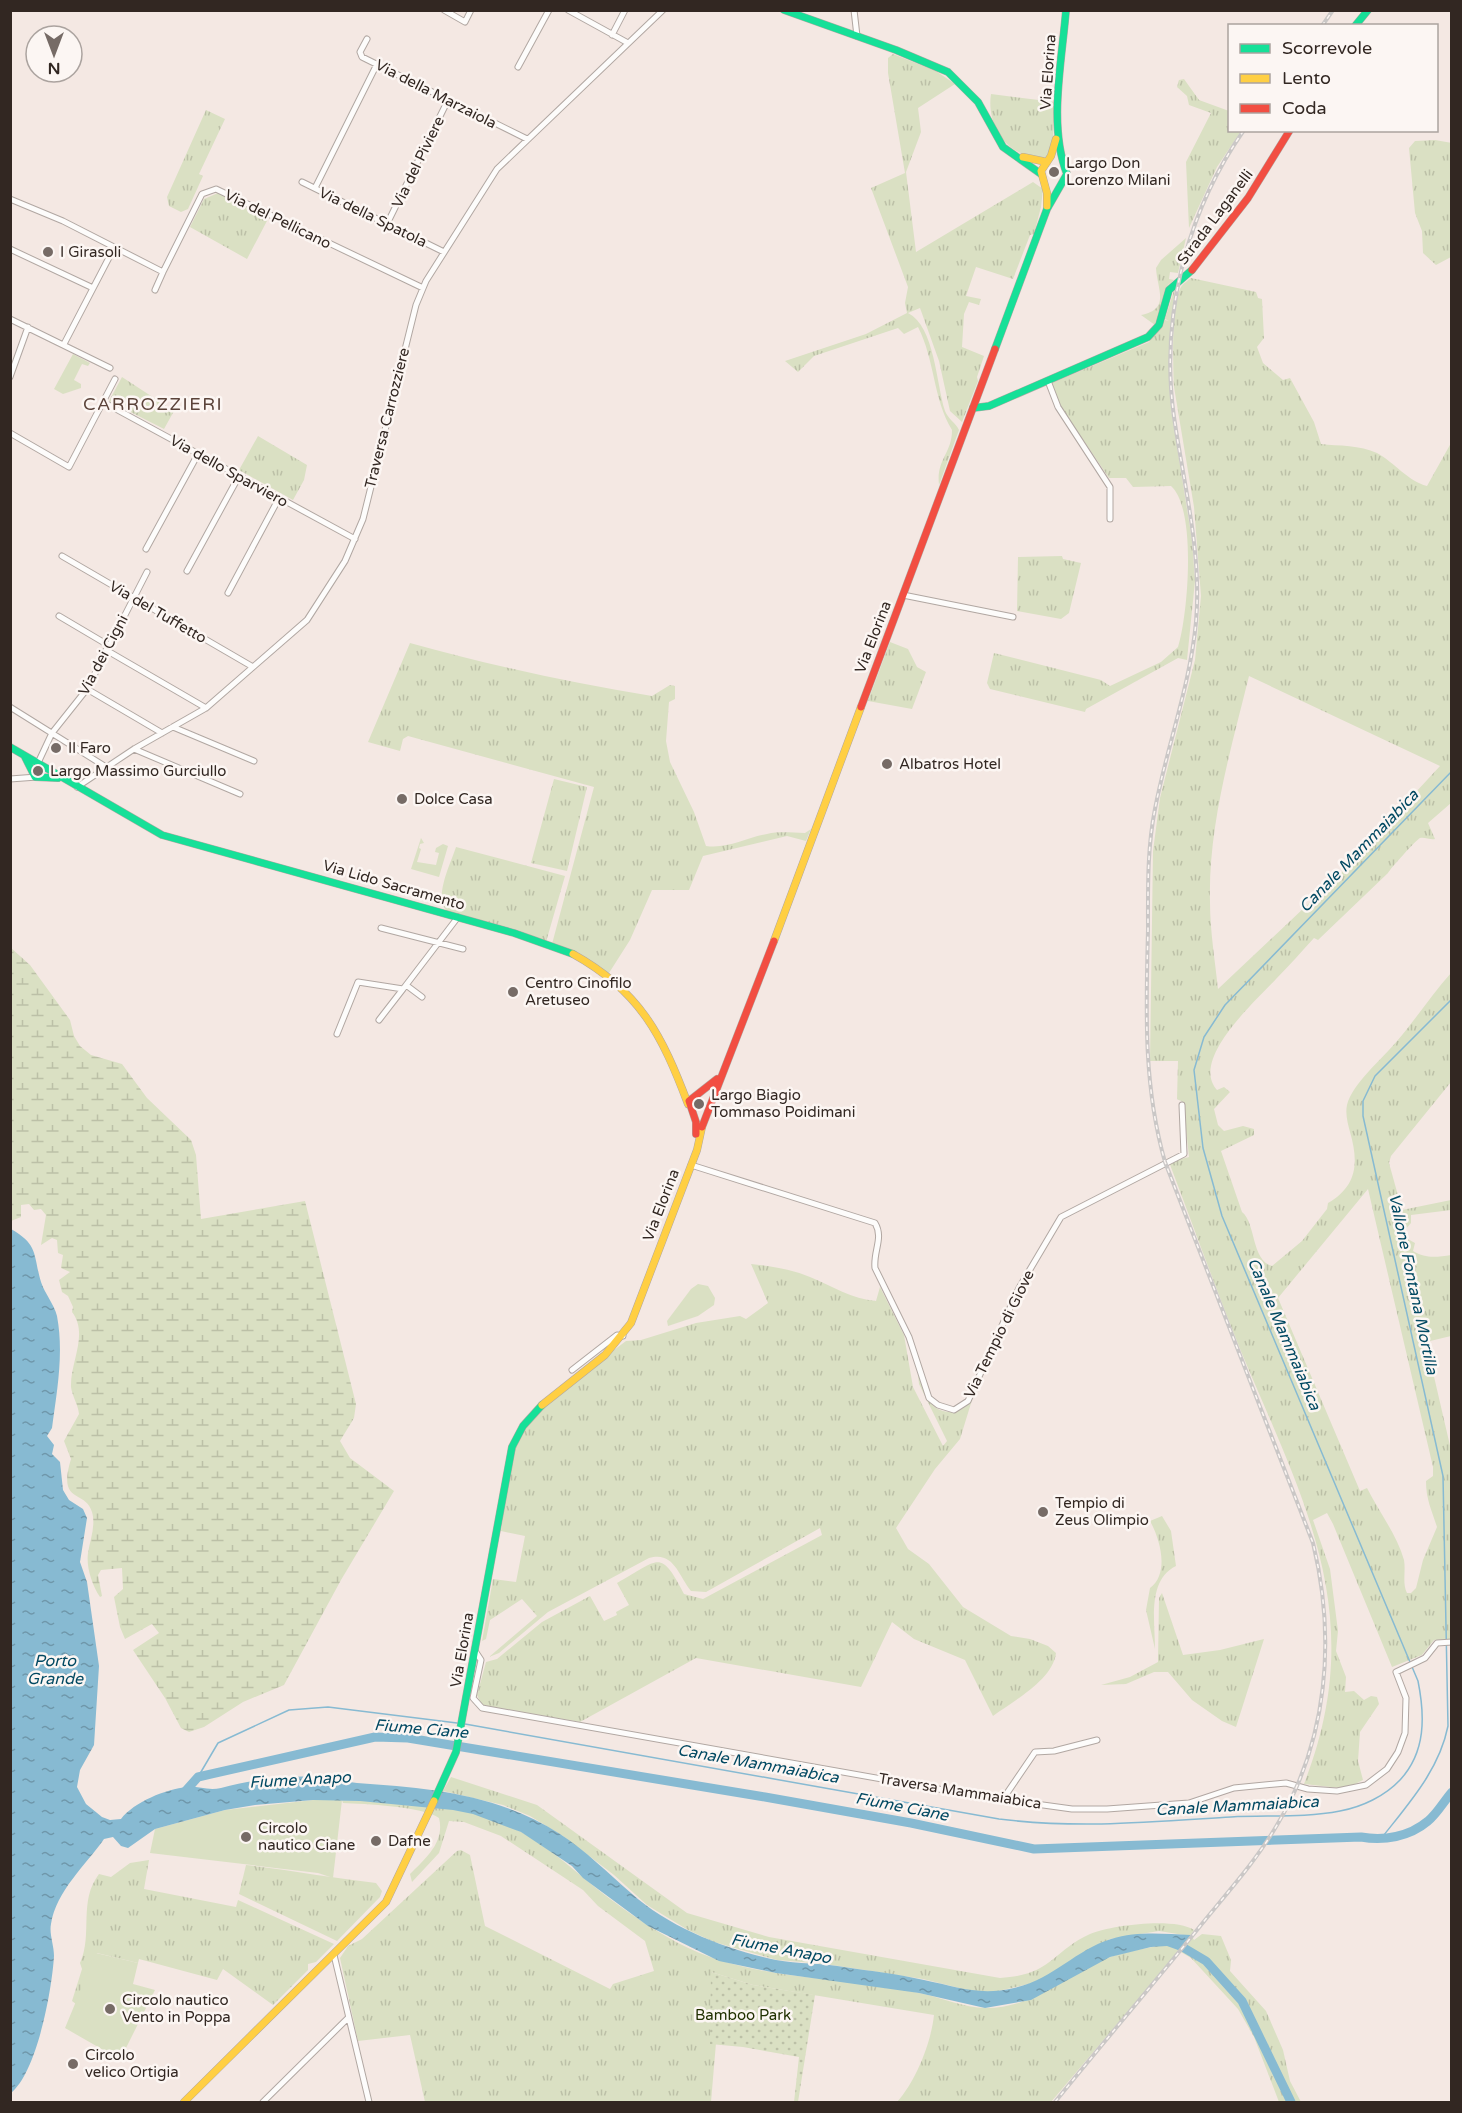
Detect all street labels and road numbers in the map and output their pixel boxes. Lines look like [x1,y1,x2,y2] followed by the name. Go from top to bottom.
[1036,34,1060,110] street label: Via Elorina
[372,56,500,132] street label: Via della Marzaiola
[388,113,448,211] street label: Via del Piviere
[1173,166,1257,268] street label: Strada Laganelli
[316,183,430,251] street label: Via della Spatola
[222,185,334,253] street label: Via del Pellicano
[361,346,413,490] street label: Traversa Carrozziere
[167,431,291,511] street label: Via dello Sparviero
[106,577,210,647] street label: Via del Tuffetto
[851,598,895,676] street label: Via Elorina
[74,612,132,698] street label: Via dei Cigni
[321,856,467,914] street label: Via Lido Sacramento
[639,1166,683,1244] street label: Via Elorina
[960,1267,1038,1401] street label: Via Tempio di Giove
[447,1611,477,1689] street label: Via Elorina
[877,1769,1043,1813] street label: Traversa Mammaiabica

